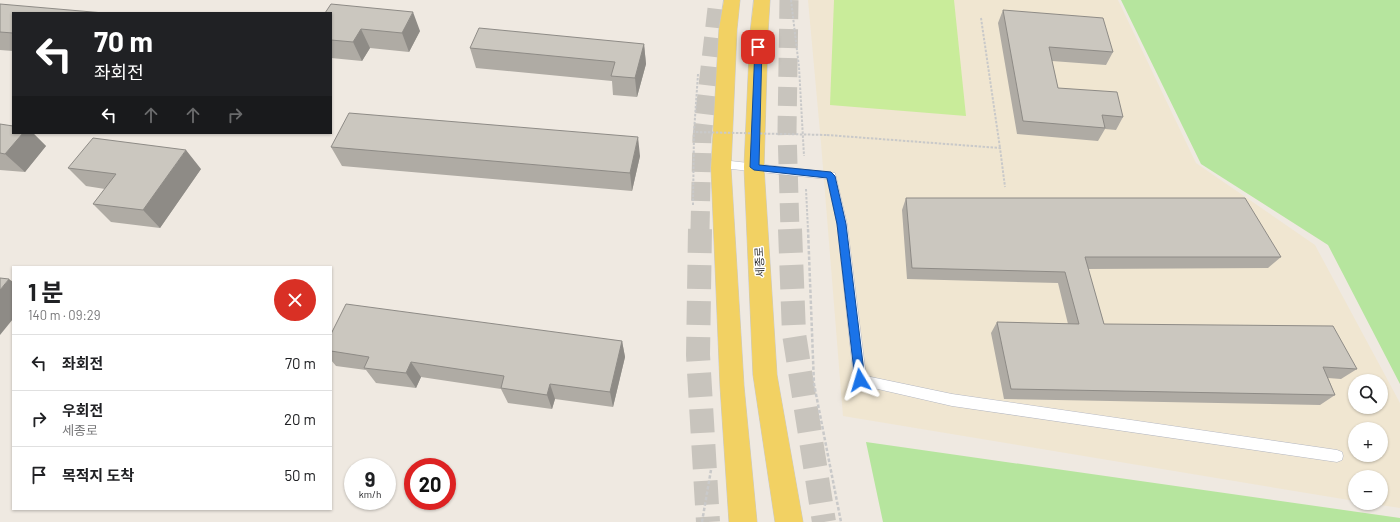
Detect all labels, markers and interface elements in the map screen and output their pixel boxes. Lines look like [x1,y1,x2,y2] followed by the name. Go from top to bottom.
[94,24,153,58] text: 70 m
[28,28,80,80] icon: left
[741,30,775,64] pin
[747,36,769,58] icon: arrive
[94,61,144,83] text: 좌회전
[98,104,120,126] icon: left
[140,104,162,126] icon: ahead
[182,104,204,126] icon: ahead
[224,104,246,126] icon: right
[752,246,766,278] street label: 세종로
[28,277,63,306] text: 1 분
[274,279,316,321] button: close
[28,307,101,323] text: 140 m · 09:29
[28,352,50,374] icon: left
[62,354,103,372] text: 좌회전
[285,354,316,372] text: 70 m
[839,359,881,401] position arrow
[1348,374,1388,510] map controls
[1348,374,1388,414] button: search
[62,401,103,419] text: 우회전
[28,408,50,430] icon: right
[284,410,316,428] text: 20 m
[62,422,98,438] text: 세종로
[1348,422,1388,462] button: +
[404,458,456,510] speed limit sign: 20
[28,464,50,486] icon: arrive
[62,466,134,484] text: 목적지 도착
[284,466,316,484] text: 50 m
[365,467,375,491] text: 9
[1348,470,1388,510] button: −
[359,488,381,500] text: km/h

